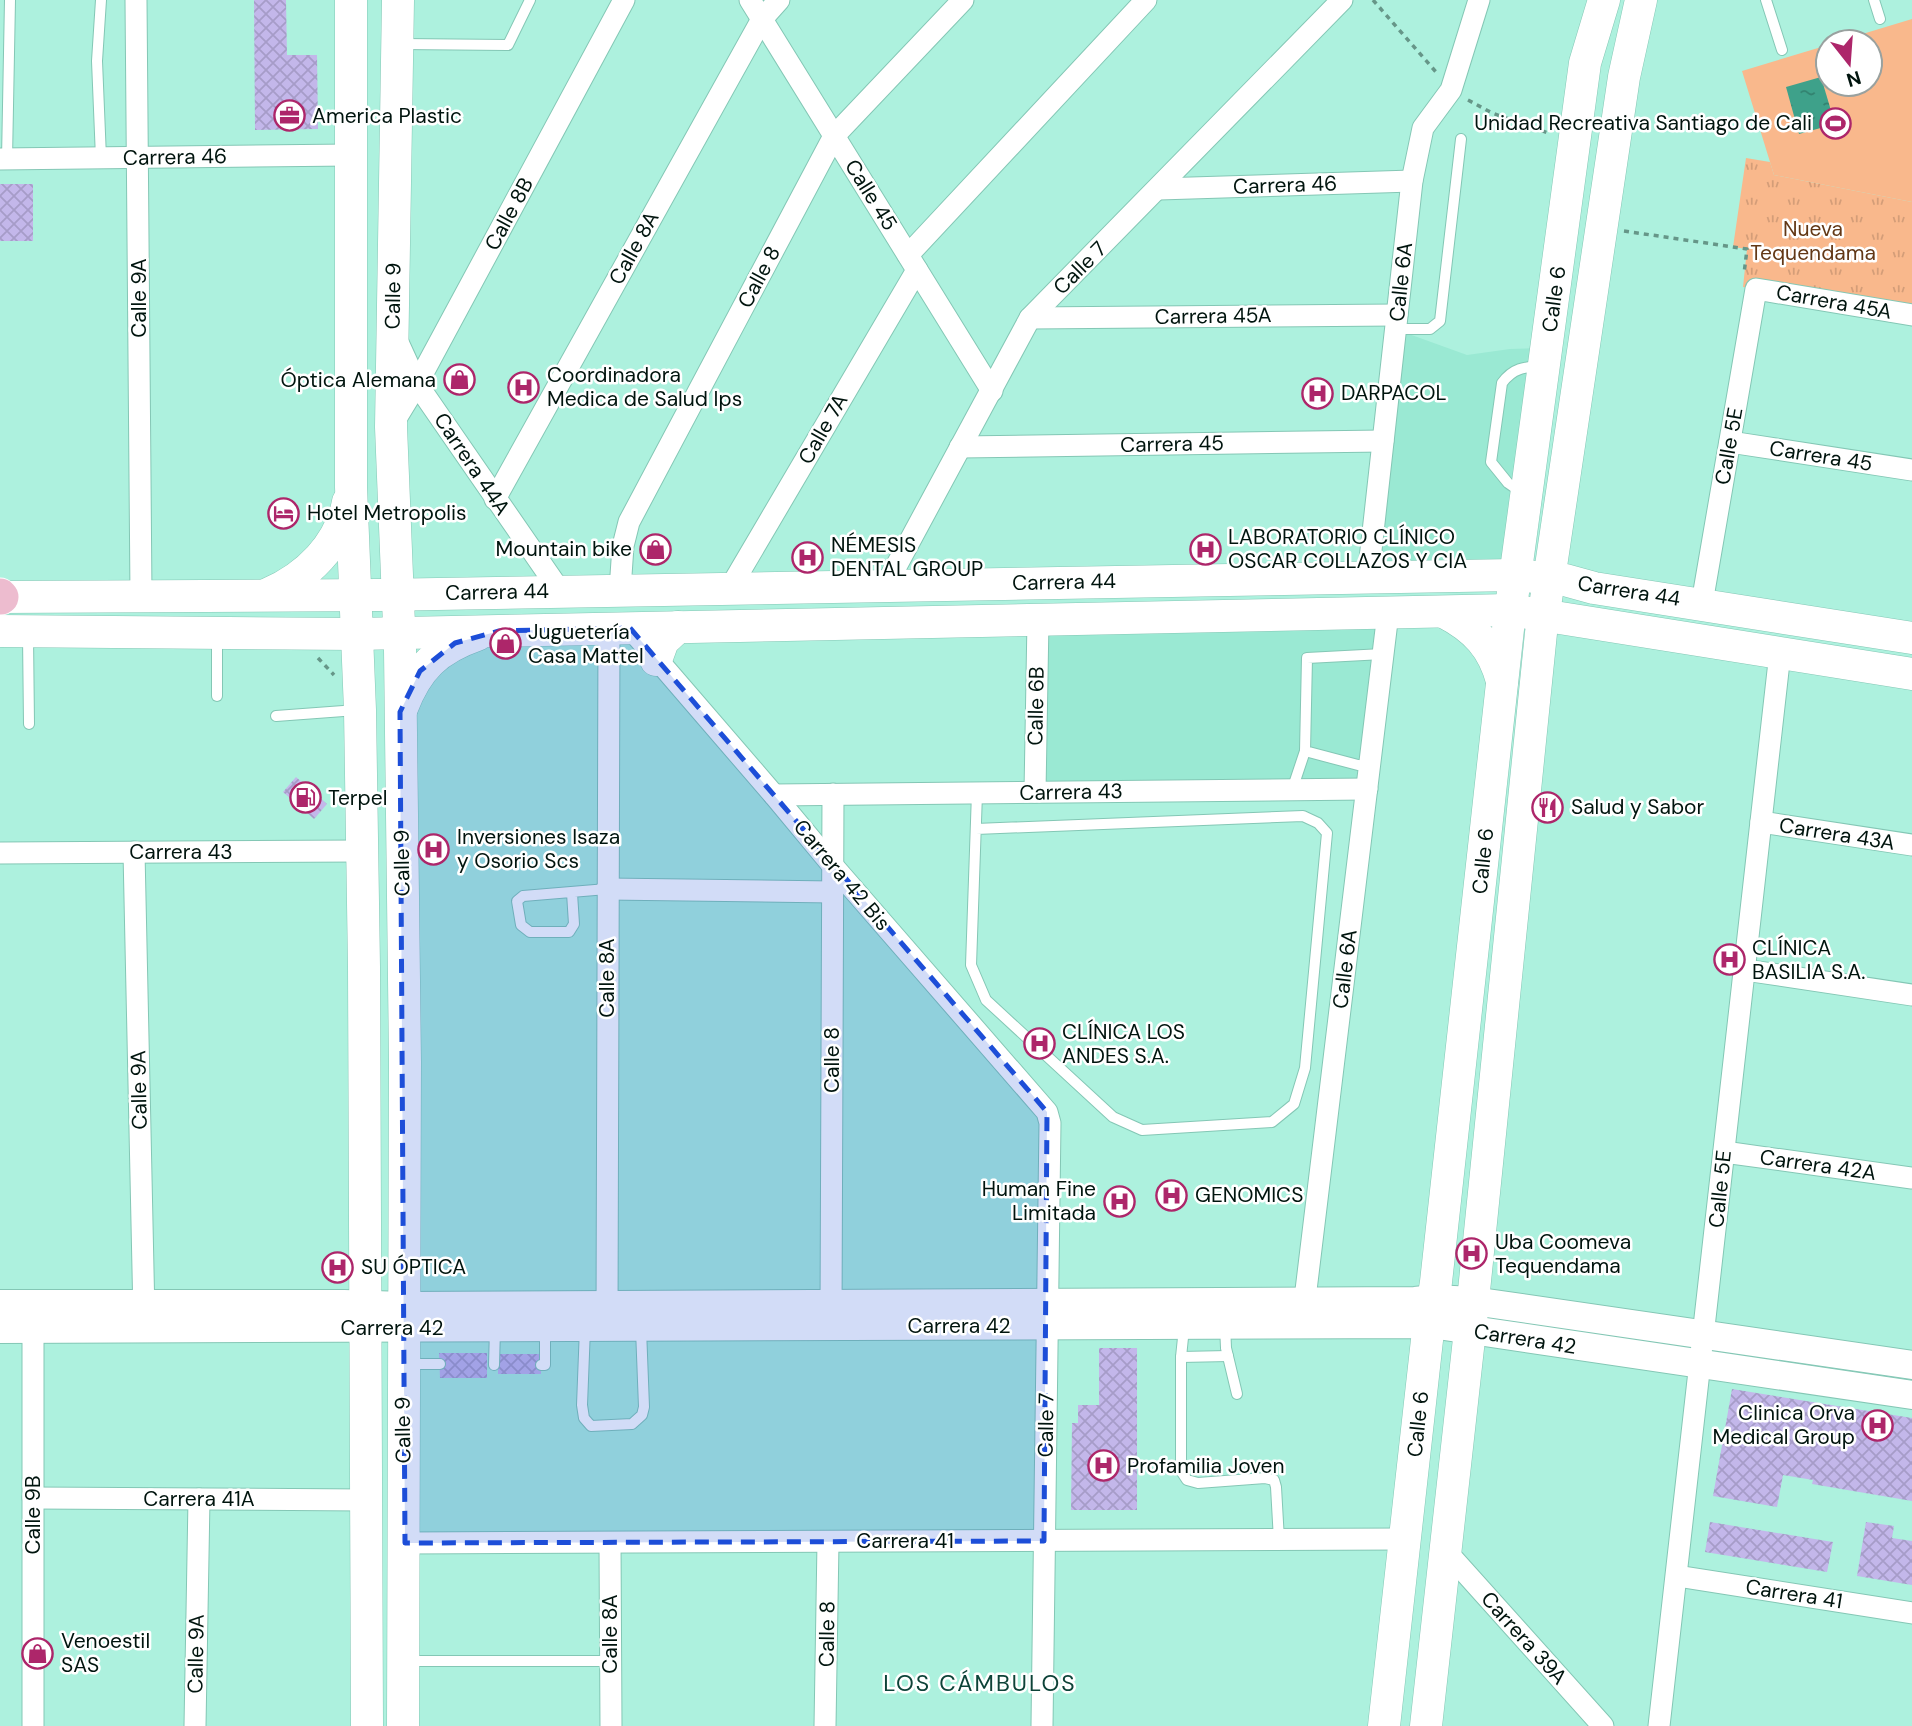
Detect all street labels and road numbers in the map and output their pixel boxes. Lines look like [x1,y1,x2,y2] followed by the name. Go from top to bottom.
[123,142,227,172] street label: Carrera 46
[838,154,904,236] street label: Calle 45
[1232,169,1338,201] street label: Carrera 46
[478,173,540,255] street label: Calle 8B
[602,206,666,290] street label: Calle 8A
[1047,235,1113,301] street label: Calle 7
[731,241,787,313] street label: Calle 8
[1383,241,1419,323] street label: Calle 6A
[125,258,153,338] street label: Calle 9A
[378,262,408,330] street label: Calle 9
[1536,264,1572,334] street label: Calle 6
[1774,278,1894,326] street label: Carrera 45A
[1154,301,1272,331] street label: Carrera 45A
[792,389,854,469] street label: Calle 7A
[1708,405,1750,487] street label: Calle 5E
[427,407,517,521] street label: Carrera 44A
[1120,429,1224,459] street label: Carrera 45
[1768,434,1874,478] street label: Carrera 45
[1012,567,1116,597] street label: Carrera 44
[1576,569,1683,613] street label: Carrera 44
[445,577,549,607] street label: Carrera 44
[1021,666,1051,746] street label: Calle 6B
[1019,777,1123,807] street label: Carrera 43
[1777,811,1897,857] street label: Carrera 43A
[787,814,897,936] street label: Carrera 42 Bis
[1466,826,1500,896] street label: Calle 6
[387,829,417,897] street label: Calle 9
[129,838,233,866] street label: Carrera 43
[1326,928,1364,1010] street label: Calle 6A
[593,938,621,1018] street label: Calle 8A
[818,1027,846,1093] street label: Calle 8
[124,1050,154,1130] street label: Calle 9A
[1758,1143,1878,1187] street label: Carrera 42A
[1702,1149,1738,1229] street label: Calle 5E
[907,1312,1011,1340] street label: Carrera 42
[340,1314,444,1342] street label: Carrera 42
[1472,1317,1578,1361] street label: Carrera 42
[1401,1389,1435,1459] street label: Calle 6
[1031,1392,1061,1458] street label: Calle 7
[388,1396,418,1464] street label: Calle 9
[19,1475,47,1555] street label: Calle 9B
[143,1485,255,1513] street label: Carrera 41A
[856,1527,954,1555] street label: Carrera 41
[1744,1573,1844,1615] street label: Carrera 41
[1475,1585,1573,1691] street label: Carrera 39A
[596,1594,624,1674] street label: Calle 8A
[812,1601,842,1667] street label: Calle 8
[181,1614,211,1694] street label: Calle 9A

